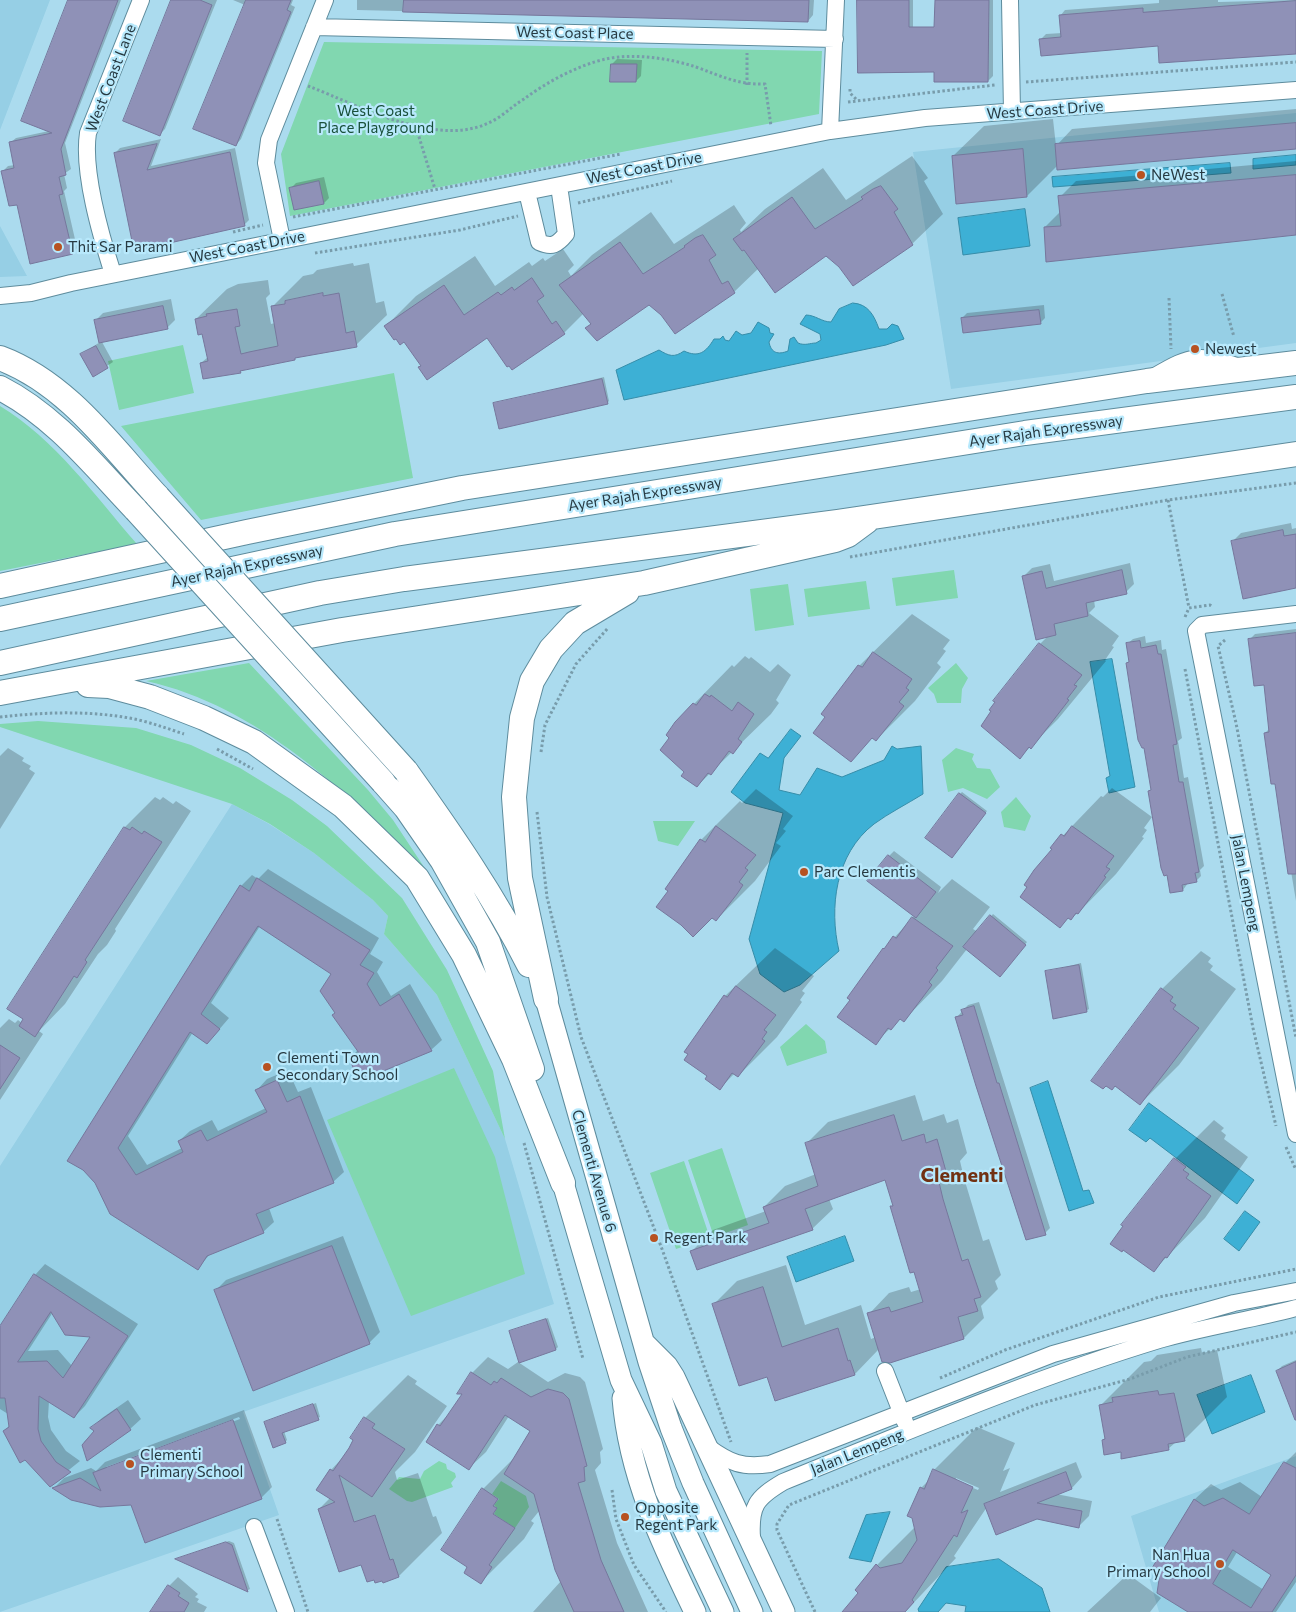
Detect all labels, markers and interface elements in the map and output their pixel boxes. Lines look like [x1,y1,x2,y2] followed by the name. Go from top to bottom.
[82,22,140,134] street label: West Coast Lane
[516,23,634,43] street label: West Coast Place
[986,97,1104,123] street label: West Coast Drive
[318,102,434,137] park label: West Coast Place Playground
[585,148,703,188] street label: West Coast Drive
[1151,166,1205,184] place label: NeWest
[1135,169,1147,181] marker: NeWest
[188,227,306,267] street label: West Coast Drive
[68,238,172,256] place label: Thit Sar Parami
[52,241,64,253] marker: Thit Sar Parami
[1205,340,1257,358] place label: Newest
[1189,343,1201,355] marker: Newest
[968,411,1124,451] street label: Ayer Rajah Expressway
[567,473,723,515] street label: Ayer Rajah Expressway
[169,541,325,591] street label: Ayer Rajah Expressway
[1228,833,1264,933] street label: Jalan Lempeng
[814,863,916,881] place label: Parc Clementis
[798,866,810,878] marker: Parc Clementis
[277,1049,398,1084] place label: Clementi Town Secondary School
[261,1061,273,1073] marker: Clementi Town Secondary School
[568,1108,620,1234] street label: Clementi Avenue 6
[920,1163,1004,1187] district label: Clementi
[664,1229,746,1247] place label: Regent Park
[648,1232,660,1244] marker: Regent Park
[808,1425,906,1479] street label: Jalan Lempeng
[140,1446,243,1481] place label: Clementi Primary School
[124,1458,136,1470] marker: Clementi Primary School
[635,1499,717,1534] place label: Opposite Regent Park
[619,1511,631,1523] marker: Opposite Regent Park
[1107,1546,1210,1581] place label: Nan Hua Primary School
[1214,1558,1226,1570] marker: Nan Hua Primary School

